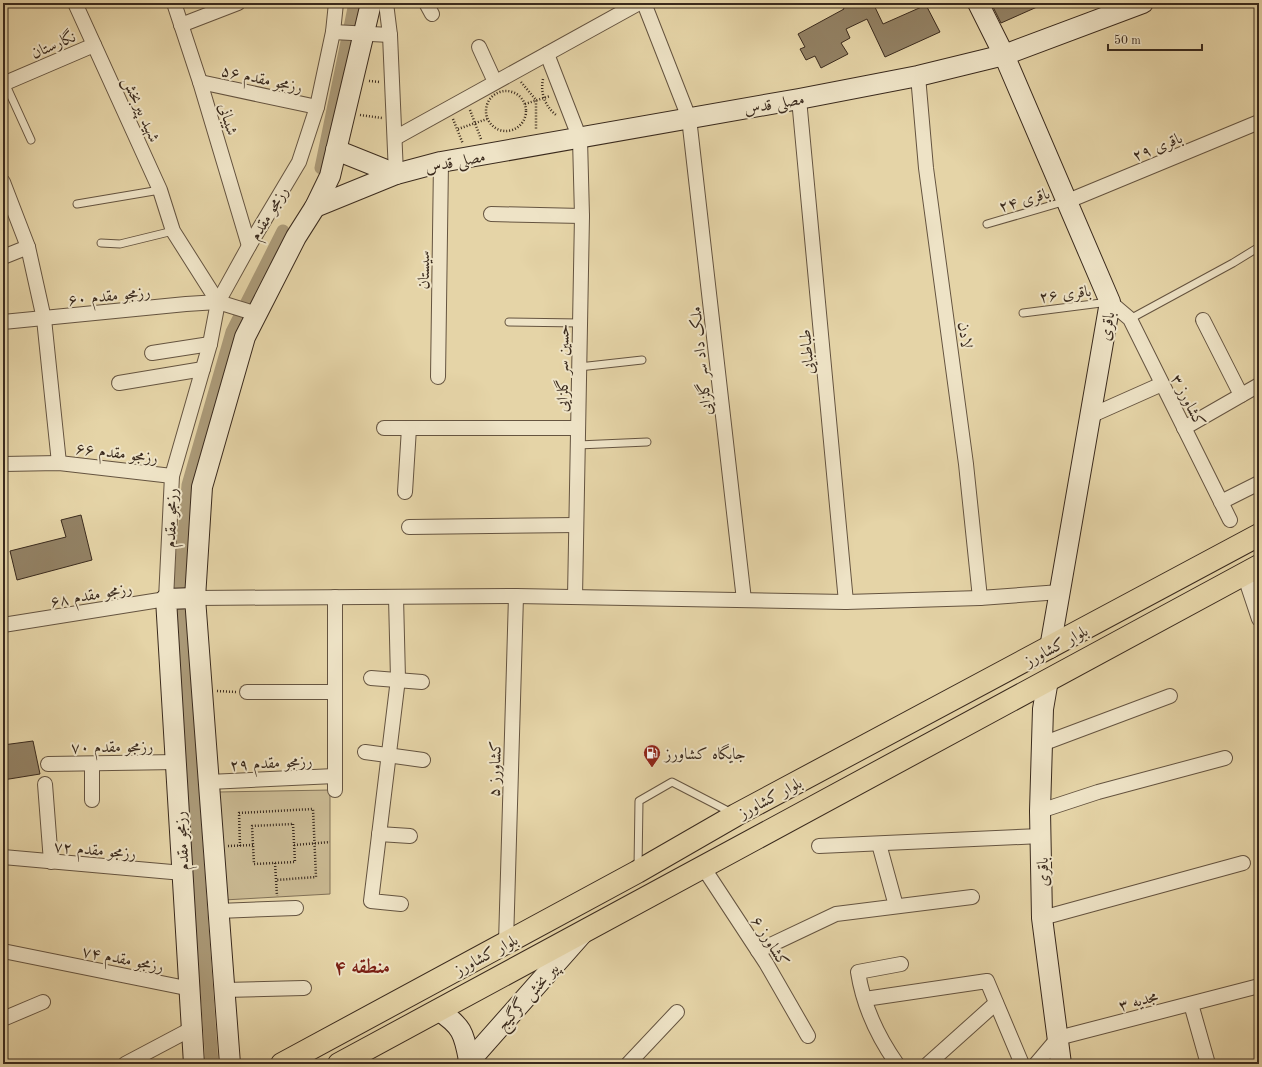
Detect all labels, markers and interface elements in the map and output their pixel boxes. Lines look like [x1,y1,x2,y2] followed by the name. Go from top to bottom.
[28,26,78,62] street label: نگارستان
[1108,26,1202,52] scale bar
[1114,34,1141,47] text: 50 m
[218,64,304,101] street label: رزمجو مقدم ۵۶
[117,75,162,146] street label: شهید پیربخش
[743,92,806,120] street label: مصلی قدس
[215,102,239,137] street label: شیبانی
[1130,131,1185,166] street label: باقری ۲۹
[424,149,487,179] street label: مصلی قدس
[248,184,296,246] street label: رزمجو مقدم
[997,186,1052,217] street label: باقری ۲۴
[417,250,433,290] street label: سیستان
[1038,284,1092,307] street label: باقری ۲۶
[67,285,152,314] street label: رزمجو مقدم ۶۰
[685,306,717,416] street label: ملک داد سر گلزایی
[1098,311,1119,342] street label: باقری
[954,321,974,350] street label: لادن
[552,324,574,412] street label: حسین سر گلزایی
[798,329,819,375] street label: طباطبایی
[1167,372,1208,430] street label: کشاورز ۳
[74,441,159,472] street label: رزمجو مقدم ۶۶
[163,488,186,548] street label: رزمجو مقدم
[49,581,134,616] street label: رزمجو مقدم ۶۸
[1020,623,1091,671] street label: بلوار کشاورز
[71,739,154,762] street label: رزمجو مقدم ۷۰
[486,741,505,797] street label: کشاورز ۵
[642,743,662,768] fuel station icon: جایگاه کشاورز
[663,743,746,764] place label: جایگاه کشاورز
[229,754,313,779] street label: رزمجو مقدم ۲۹
[734,775,805,823] street label: بلوار کشاورز
[173,810,198,871] street label: رزمجو مقدم
[52,839,137,868] street label: رزمجو مقدم ۷۲
[1036,857,1053,887] street label: باقری
[748,913,792,970] street label: کشاورز ۶
[450,932,521,980] street label: بلوار کشاورز
[80,944,165,981] street label: رزمجو مقدم ۷۴
[491,957,567,1037] street label: پیر بخش گرگیج
[334,958,390,978] district label: منطقه ۴
[1117,989,1161,1016] street label: مجدیه ۳

